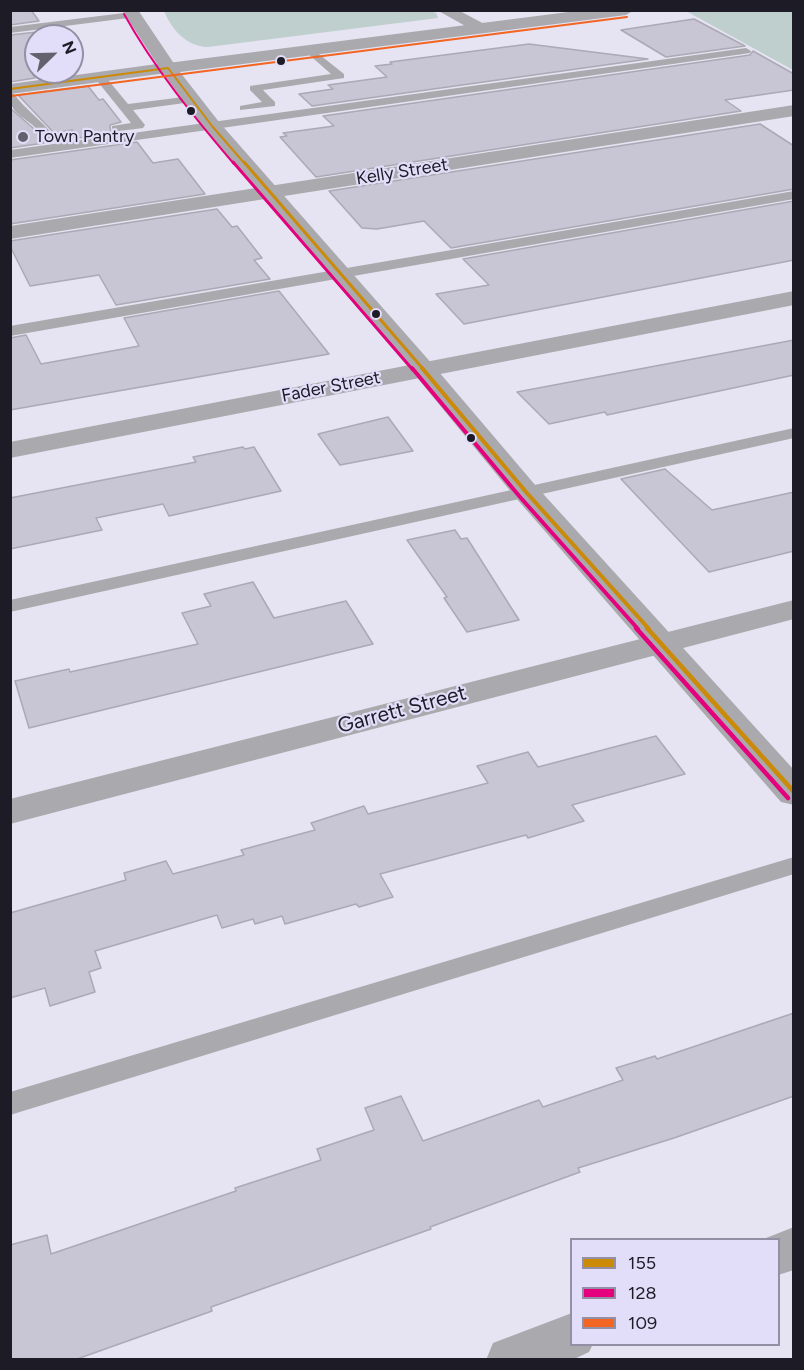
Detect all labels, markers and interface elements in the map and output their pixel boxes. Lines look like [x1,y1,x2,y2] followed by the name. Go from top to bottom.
[24,24,84,84] north arrow
[58,38,80,57] text: N
[275,55,287,67] unlabelled marker
[185,105,197,117] unlabelled marker
[35,126,134,148] place label: Town Pantry
[16,130,30,144] marker: Town Pantry
[354,154,450,190] street label: Kelly Street
[370,308,382,320] unlabelled marker
[280,367,382,407] street label: Fader Street
[465,432,477,444] unlabelled marker
[335,681,469,739] street label: Garrett Street
[570,1238,780,1346] legend
[628,1252,656,1274] text: 155
[628,1282,657,1304] text: 128
[628,1312,657,1334] text: 109

